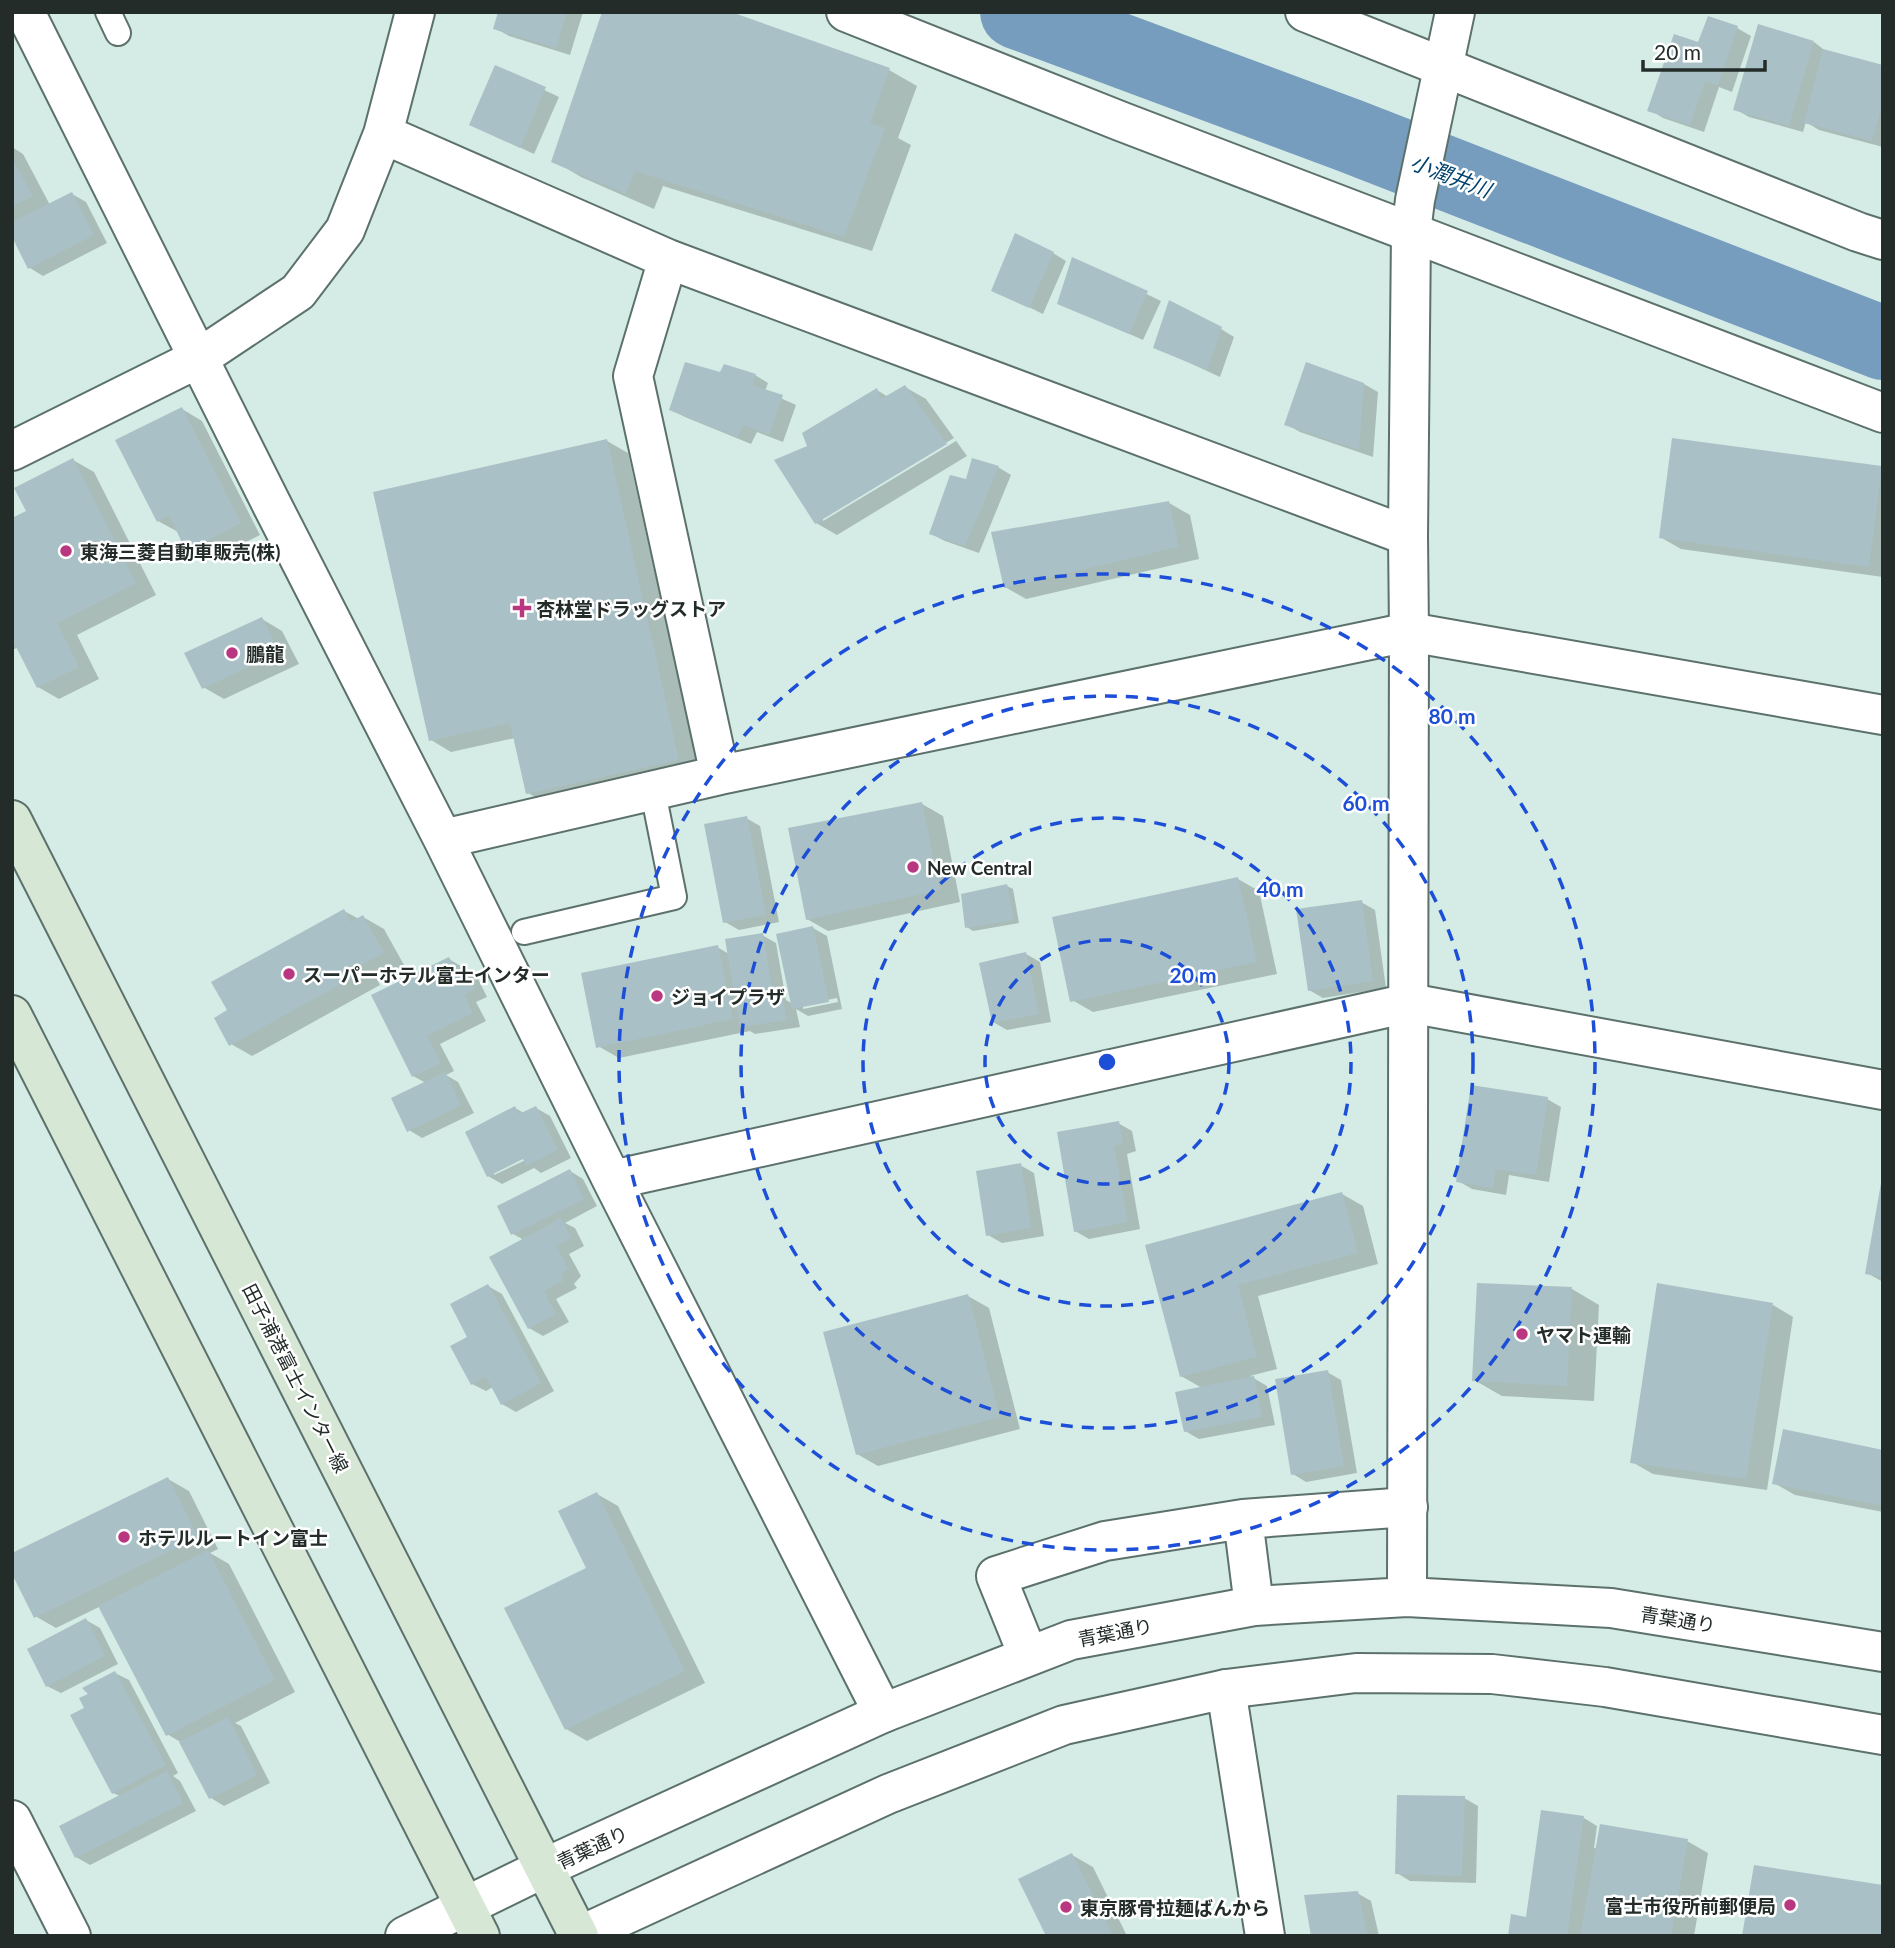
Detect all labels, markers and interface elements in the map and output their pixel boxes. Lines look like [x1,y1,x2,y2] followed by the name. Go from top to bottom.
[1643,28,1766,72] scale bar
[1654,39,1701,64] text: 20 m
[1407,148,1497,202] water label: 小潤井川
[80,540,280,563] place label: 東海三菱自動車販売(株)
[58,543,74,559] marker: 東海三菱自動車販売(株)
[536,597,726,620] place label: 杏林堂ドラッグストア
[514,600,530,616] marker: 杏林堂ドラッグストア
[246,642,284,665] place label: 鵬龍
[224,645,240,661] marker: 鵬龍
[1428,703,1476,728] text: 80 m
[1342,790,1390,815] text: 60 m
[927,856,1032,879] place label: New Central
[905,859,921,875] marker: New Central
[1256,876,1304,901] text: 40 m
[1169,962,1217,987] text: 20 m
[303,963,550,986] place label: スーパーホテル富士インター
[281,966,297,982] marker: スーパーホテル富士インター
[671,985,785,1008] place label: ジョイプラザ
[649,988,665,1004] marker: ジョイプラザ
[1095,1050,1119,1074] centre of rings
[238,1280,354,1476] street label: 田子浦港富士インター線
[1536,1323,1631,1346] place label: ヤマト運輸
[1514,1326,1530,1342] marker: ヤマト運輸
[138,1526,328,1549] place label: ホテルルートイン富士
[116,1529,132,1545] marker: ホテルルートイン富士
[1639,1602,1717,1636] street label: 青葉通り
[1075,1613,1155,1651] street label: 青葉通り
[553,1821,631,1873] street label: 青葉通り
[1605,1894,1776,1917] place label: 富士市役所前郵便局
[1080,1896,1270,1919] place label: 東京豚骨拉麺ばんから
[1782,1897,1798,1913] marker: 富士市役所前郵便局
[1058,1899,1074,1915] marker: 東京豚骨拉麺ばんから

